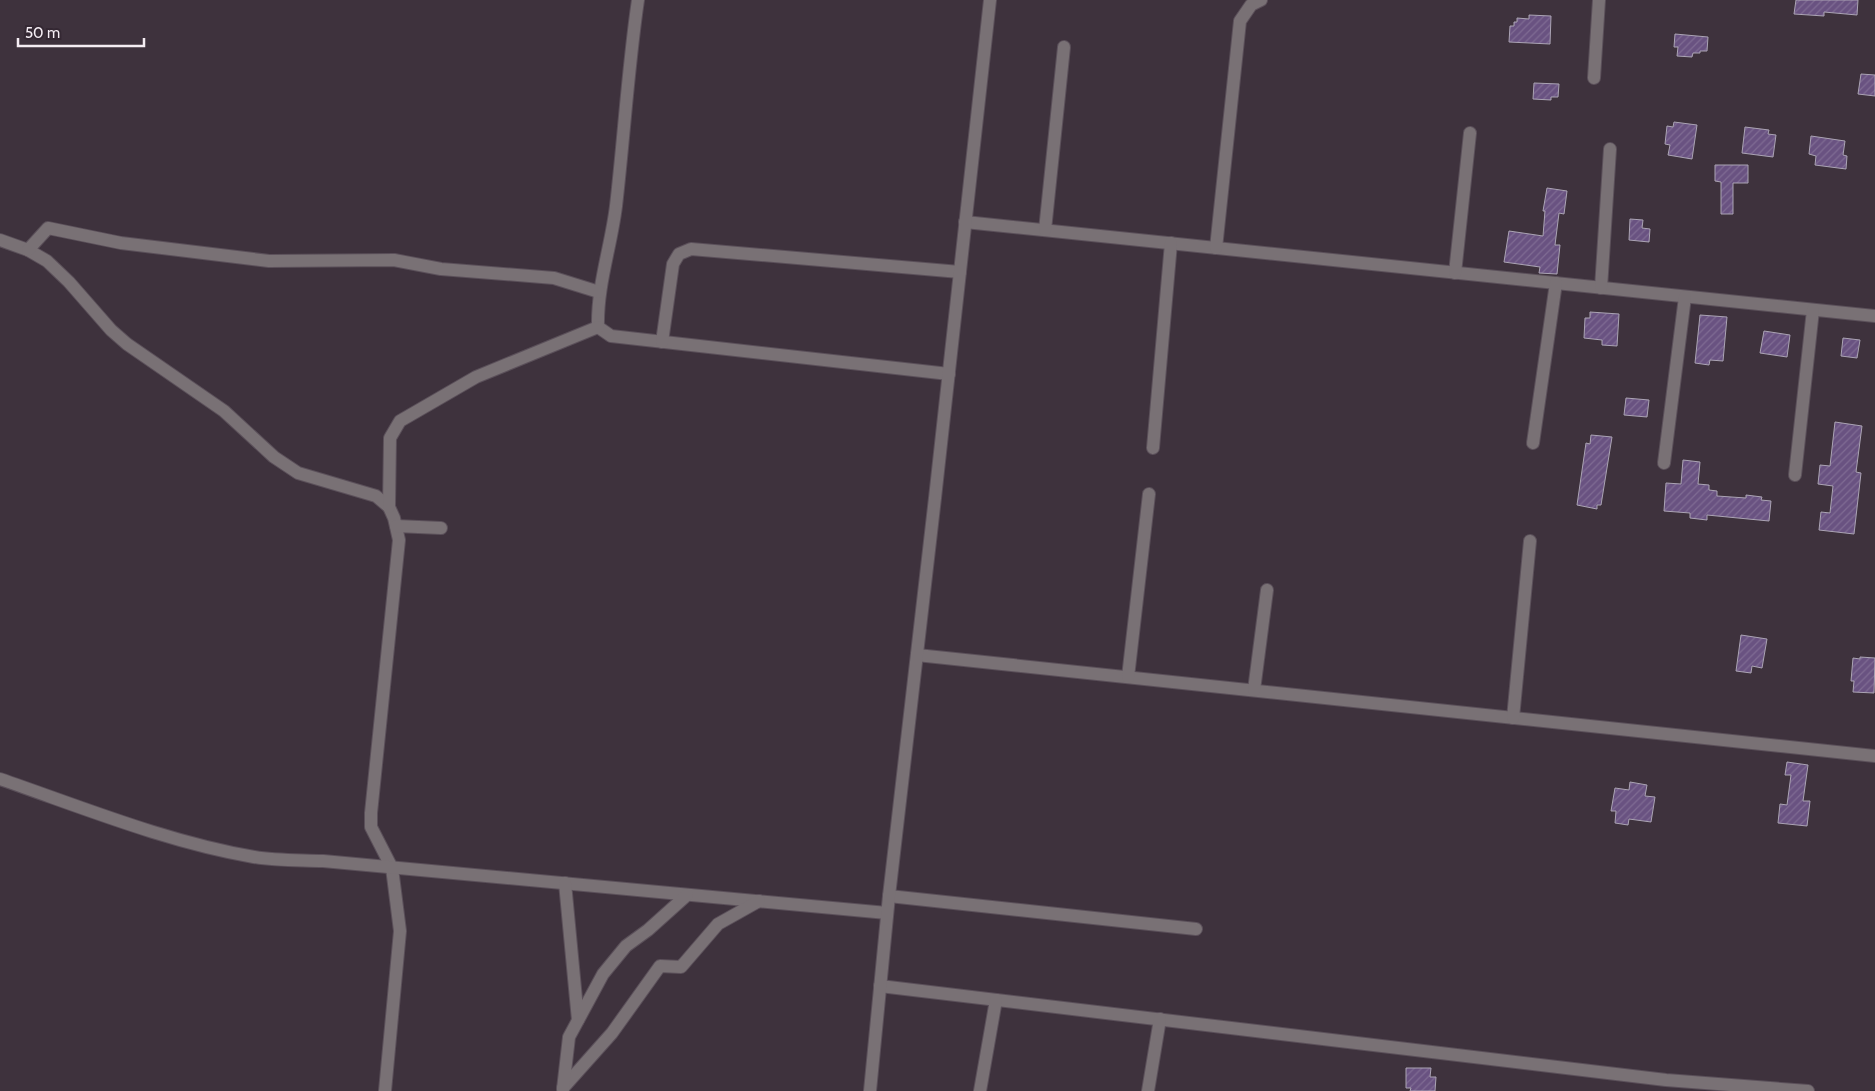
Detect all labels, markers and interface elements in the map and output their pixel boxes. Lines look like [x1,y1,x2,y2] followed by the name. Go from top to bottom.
[18,15,144,47] scale bar
[25,24,60,42] text: 50 m

